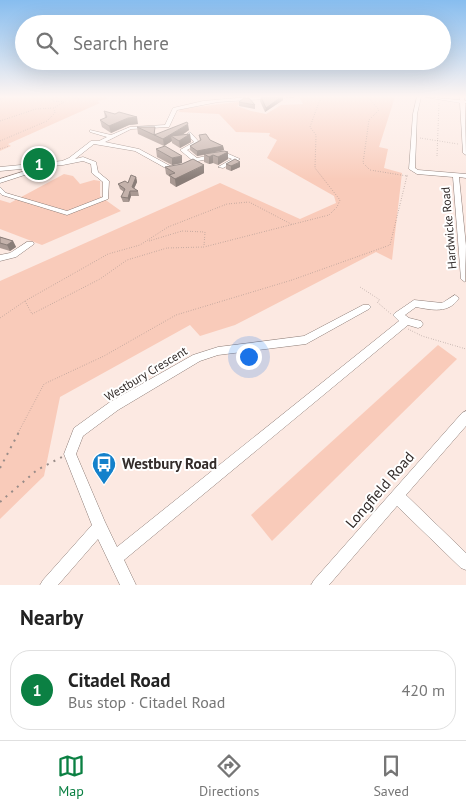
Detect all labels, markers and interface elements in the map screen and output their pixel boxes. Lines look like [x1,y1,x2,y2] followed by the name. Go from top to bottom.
[15,15,451,70] search box
[33,29,61,57] icon: search
[73,31,169,55] text: Search here
[23,145,55,183] pin: 1
[437,186,460,270] street label: Hardwicke Road
[102,343,190,404] street label: Westbury Crescent
[236,344,262,370] your location
[341,448,418,532] street label: Longfield Road
[91,451,117,485] bus stop icon: Westbury Road
[122,454,217,473] place label: Westbury Road
[20,604,83,631] text: Nearby
[68,668,170,692] text: Citadel Road
[32,680,42,700] text: 1
[402,680,445,700] text: 420 m
[68,692,225,712] text: Bus stop · Citadel Road
[57,752,85,800] tab: Map
[199,752,259,800] tab: Directions
[373,752,409,800] tab: Saved

